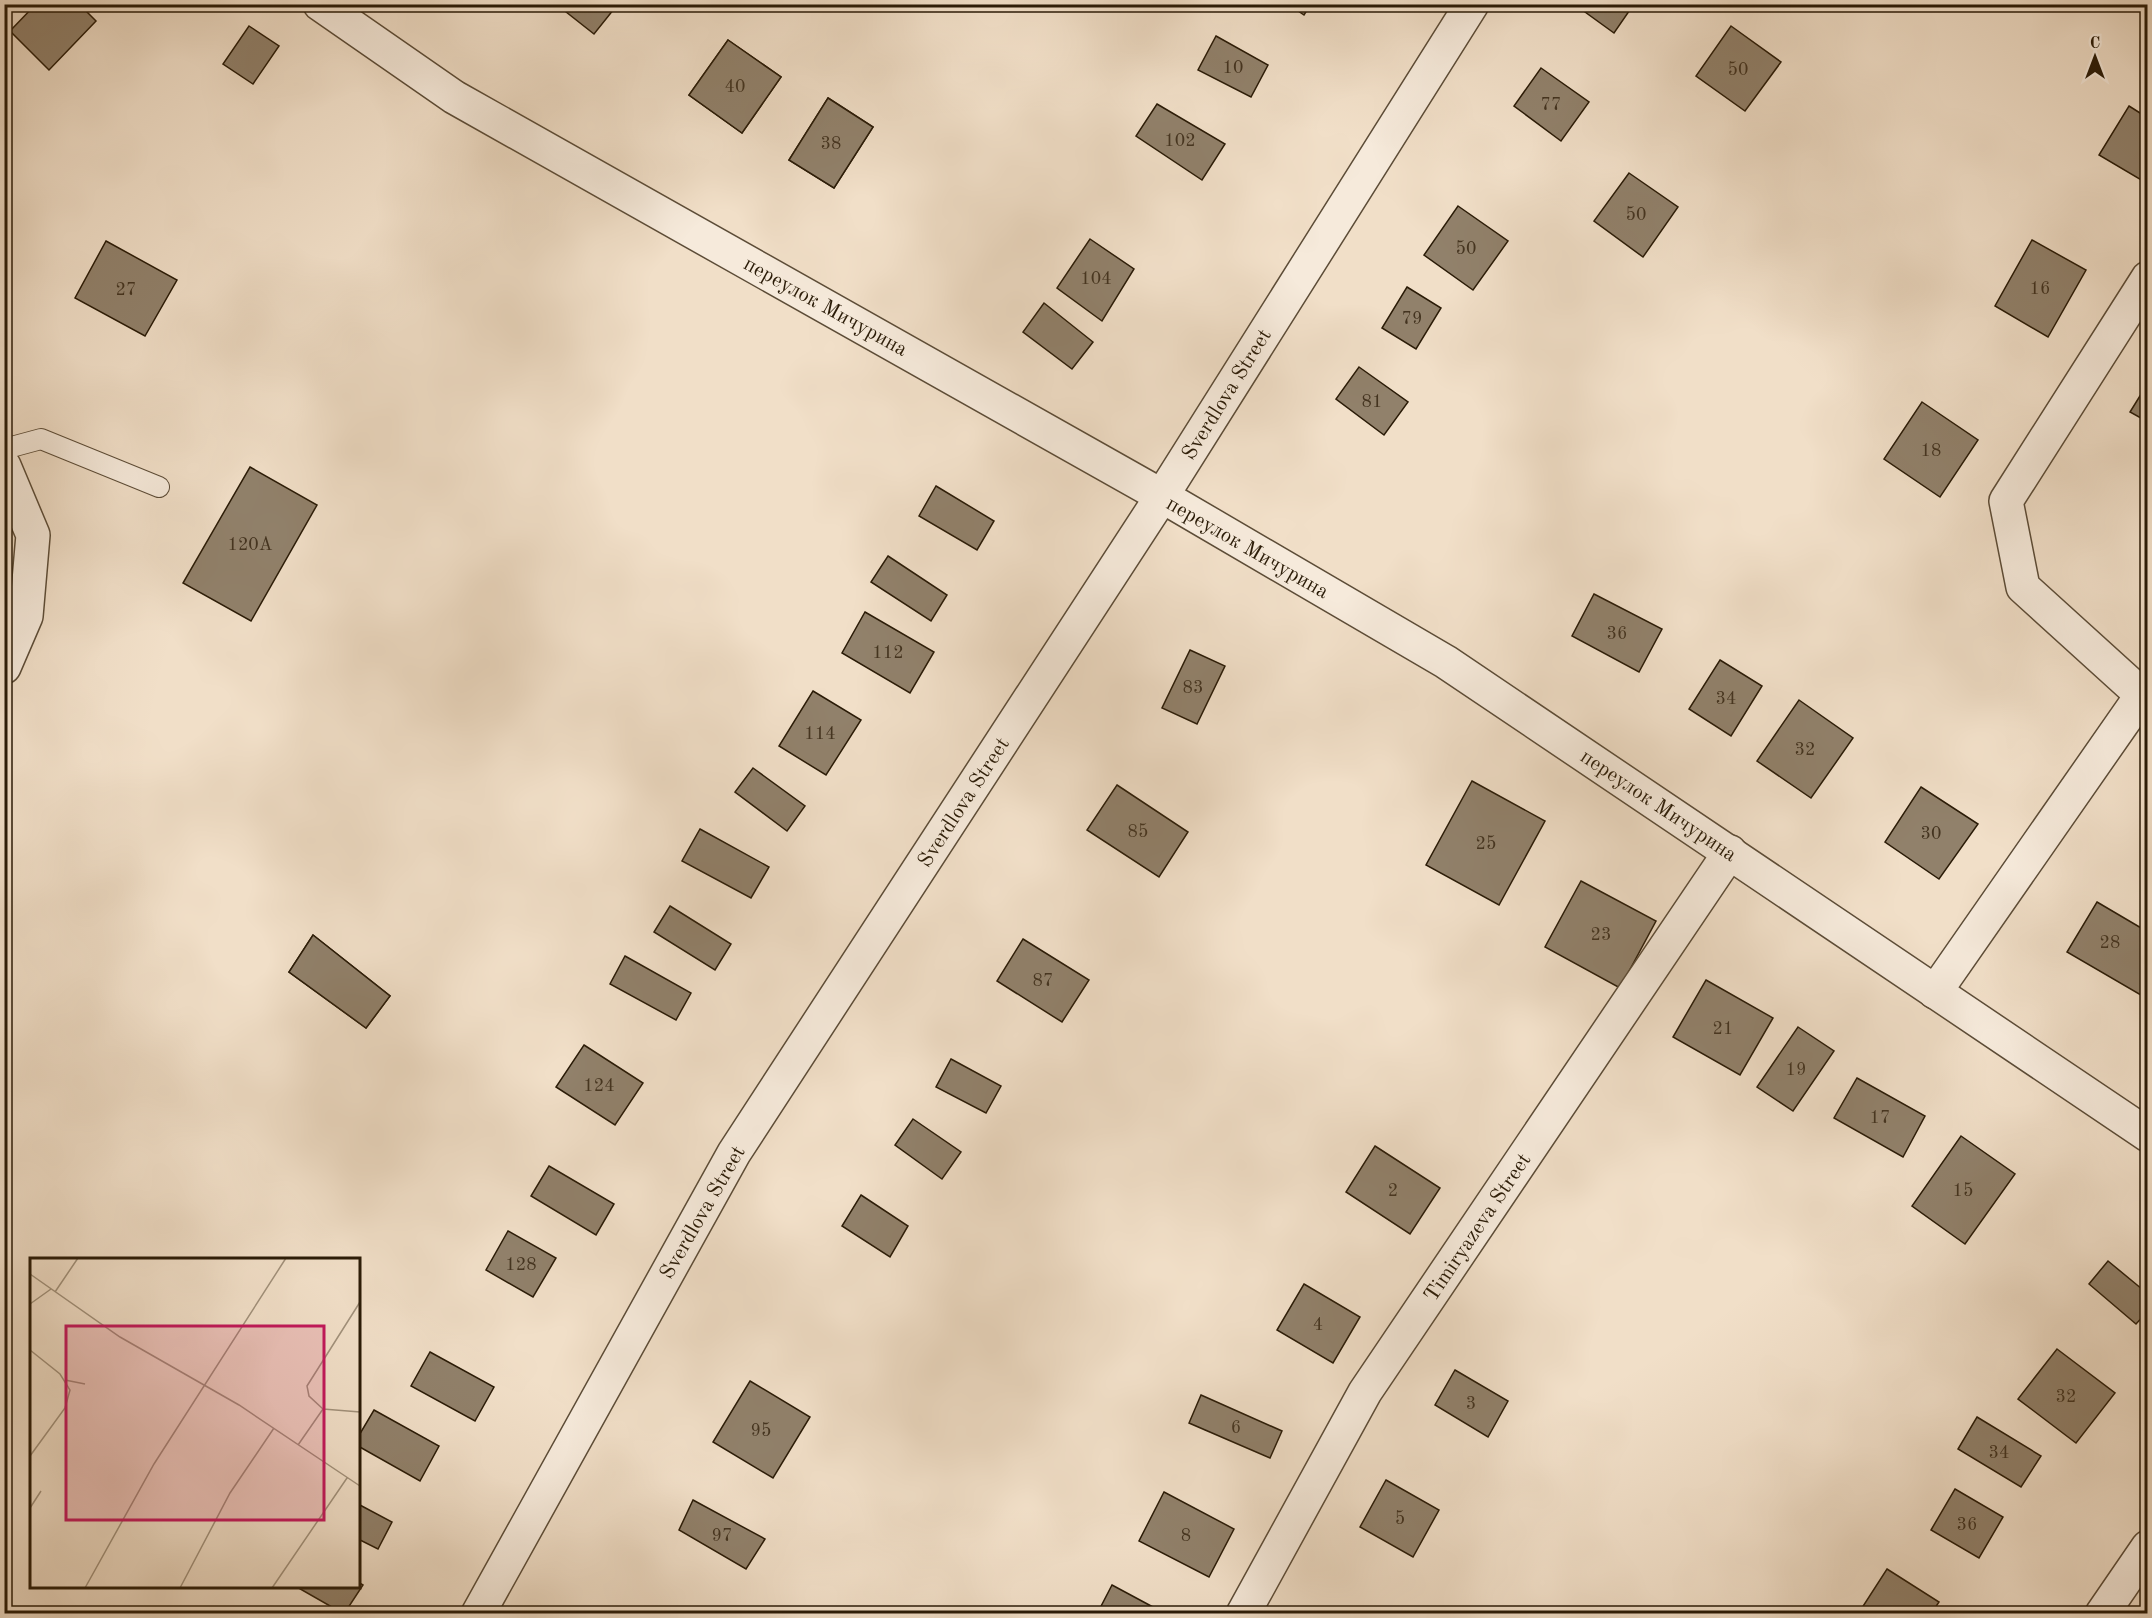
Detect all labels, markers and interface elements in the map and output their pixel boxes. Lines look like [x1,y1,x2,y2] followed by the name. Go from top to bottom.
[2065,27,2125,87] north arrow
[2090,36,2100,52] text: С
[1223,59,1243,77] house number: 10
[1728,61,1748,79] house number: 50
[725,78,745,96] house number: 40
[1541,96,1561,114] house number: 77
[1164,132,1196,150] house number: 102
[821,135,841,153] house number: 38
[1626,206,1646,224] house number: 50
[1456,240,1476,258] house number: 50
[740,254,911,361] street label: переулок Мичурина
[1080,270,1112,288] house number: 104
[2030,280,2050,298] house number: 16
[116,281,136,299] house number: 27
[1402,310,1422,328] house number: 79
[1179,326,1276,464] street label: Sverdlova Street
[1362,393,1382,411] house number: 81
[1921,442,1941,460] house number: 18
[1162,493,1332,603] street label: переулок Мичурина
[227,536,273,554] house number: 120А
[1607,625,1627,643] house number: 36
[872,644,904,662] house number: 112
[1183,679,1203,697] house number: 83
[1716,690,1736,708] house number: 34
[804,725,836,743] house number: 114
[915,734,1014,871] street label: Sverdlova Street
[1795,741,1815,759] house number: 32
[1576,746,1740,866] street label: переулок Мичурина
[1128,823,1148,841] house number: 85
[1921,825,1941,843] house number: 30
[1476,835,1496,853] house number: 25
[1591,926,1611,944] house number: 23
[2100,934,2120,952] house number: 28
[1033,972,1053,990] house number: 87
[1713,1020,1733,1038] house number: 21
[1786,1061,1806,1079] house number: 19
[583,1077,615,1095] house number: 124
[1870,1109,1890,1127] house number: 17
[657,1143,750,1283] street label: Sverdlova Street
[1421,1150,1536,1306] street label: Timiryazeva Street
[1388,1182,1398,1200] house number: 2
[1953,1182,1973,1200] house number: 15
[505,1256,537,1274] house number: 128
[30,1258,360,1588] inset map
[1313,1316,1323,1334] house number: 4
[2056,1388,2076,1406] house number: 32
[1466,1395,1476,1413] house number: 3
[1231,1419,1241,1437] house number: 6
[751,1422,771,1440] house number: 95
[1989,1444,2009,1462] house number: 34
[1395,1510,1405,1528] house number: 5
[1957,1516,1977,1534] house number: 36
[712,1527,732,1545] house number: 97
[1181,1527,1191,1545] house number: 8

